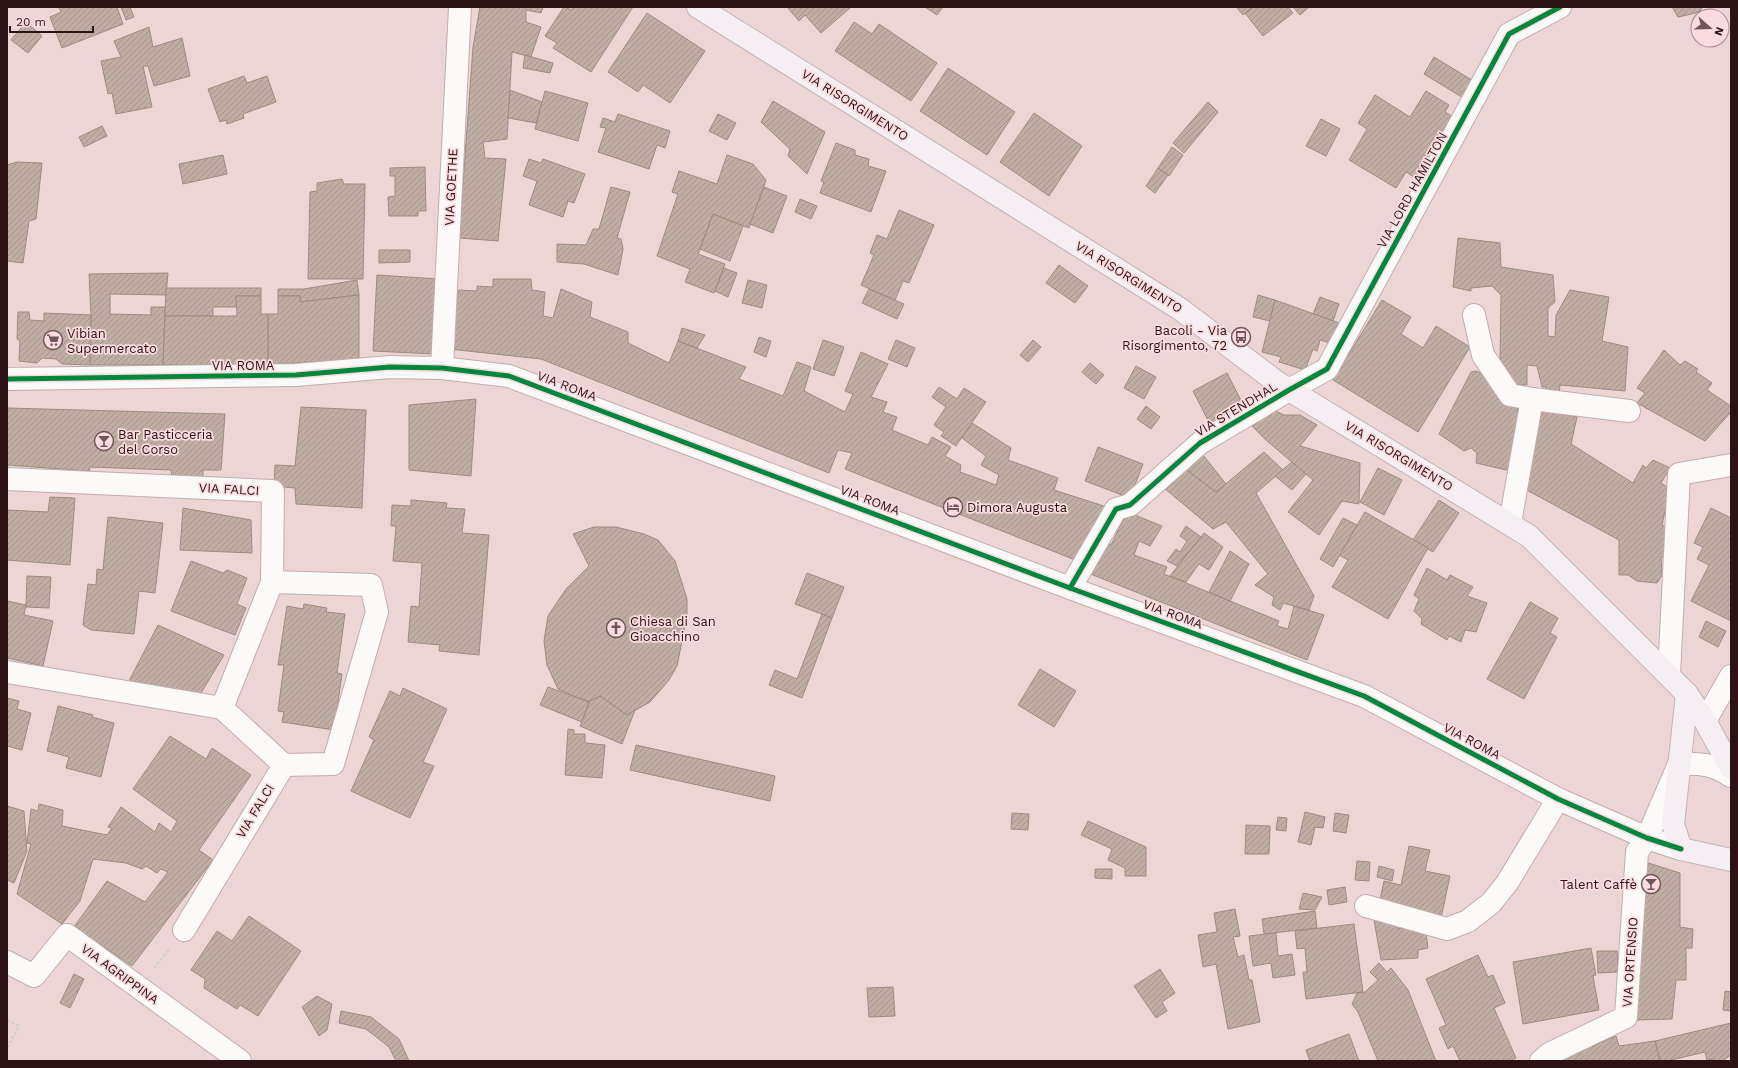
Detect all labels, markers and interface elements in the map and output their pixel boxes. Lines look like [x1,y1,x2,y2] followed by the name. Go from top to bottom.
[10,8,93,34] scale bar
[1690,8,1730,48] north arrow
[16,15,46,29] text: 20 m
[1711,25,1726,37] text: N
[799,66,911,144] street label: VIA RISORGIMENTO
[1374,129,1450,251] street label: VIA LORD HAMILTON
[441,148,461,226] street label: VIA GOETHE
[1073,238,1185,316] street label: VIA RISORGIMENTO
[1122,323,1228,353] place label: Bacoli - Via Risorgimento, 72
[67,326,157,356] place label: Vibian Supermercato
[1230,326,1252,348] bus stop icon: Bacoli - Via Risorgimento, 72
[42,329,64,351] supermarket icon: Vibian Supermercato
[212,358,275,373] street label: VIA ROMA
[535,368,599,404] street label: VIA ROMA
[1192,378,1280,440] street label: VIA STENDHAL
[1342,418,1456,494] street label: VIA RISORGIMENTO
[118,427,213,457] place label: Bar Pasticceria del Corso
[93,430,115,452] bar icon: Bar Pasticceria del Corso
[198,480,260,498] street label: VIA FALCI
[838,482,902,518] street label: VIA ROMA
[942,496,964,518] hotel icon: Dimora Augusta
[967,500,1068,515] place label: Dimora Augusta
[1141,596,1205,632] street label: VIA ROMA
[630,614,716,644] place label: Chiesa di San Gioacchino
[605,617,627,639] church icon: Chiesa di San Gioacchino
[1441,720,1504,763] street label: VIA ROMA
[233,781,277,841] street label: VIA FALCI
[1640,873,1662,895] bar icon: Talent Caffè
[1560,877,1637,892] place label: Talent Caffè
[1619,916,1641,1008] street label: VIA ORTENSIO
[78,941,162,1007] street label: VIA AGRIPPINA

